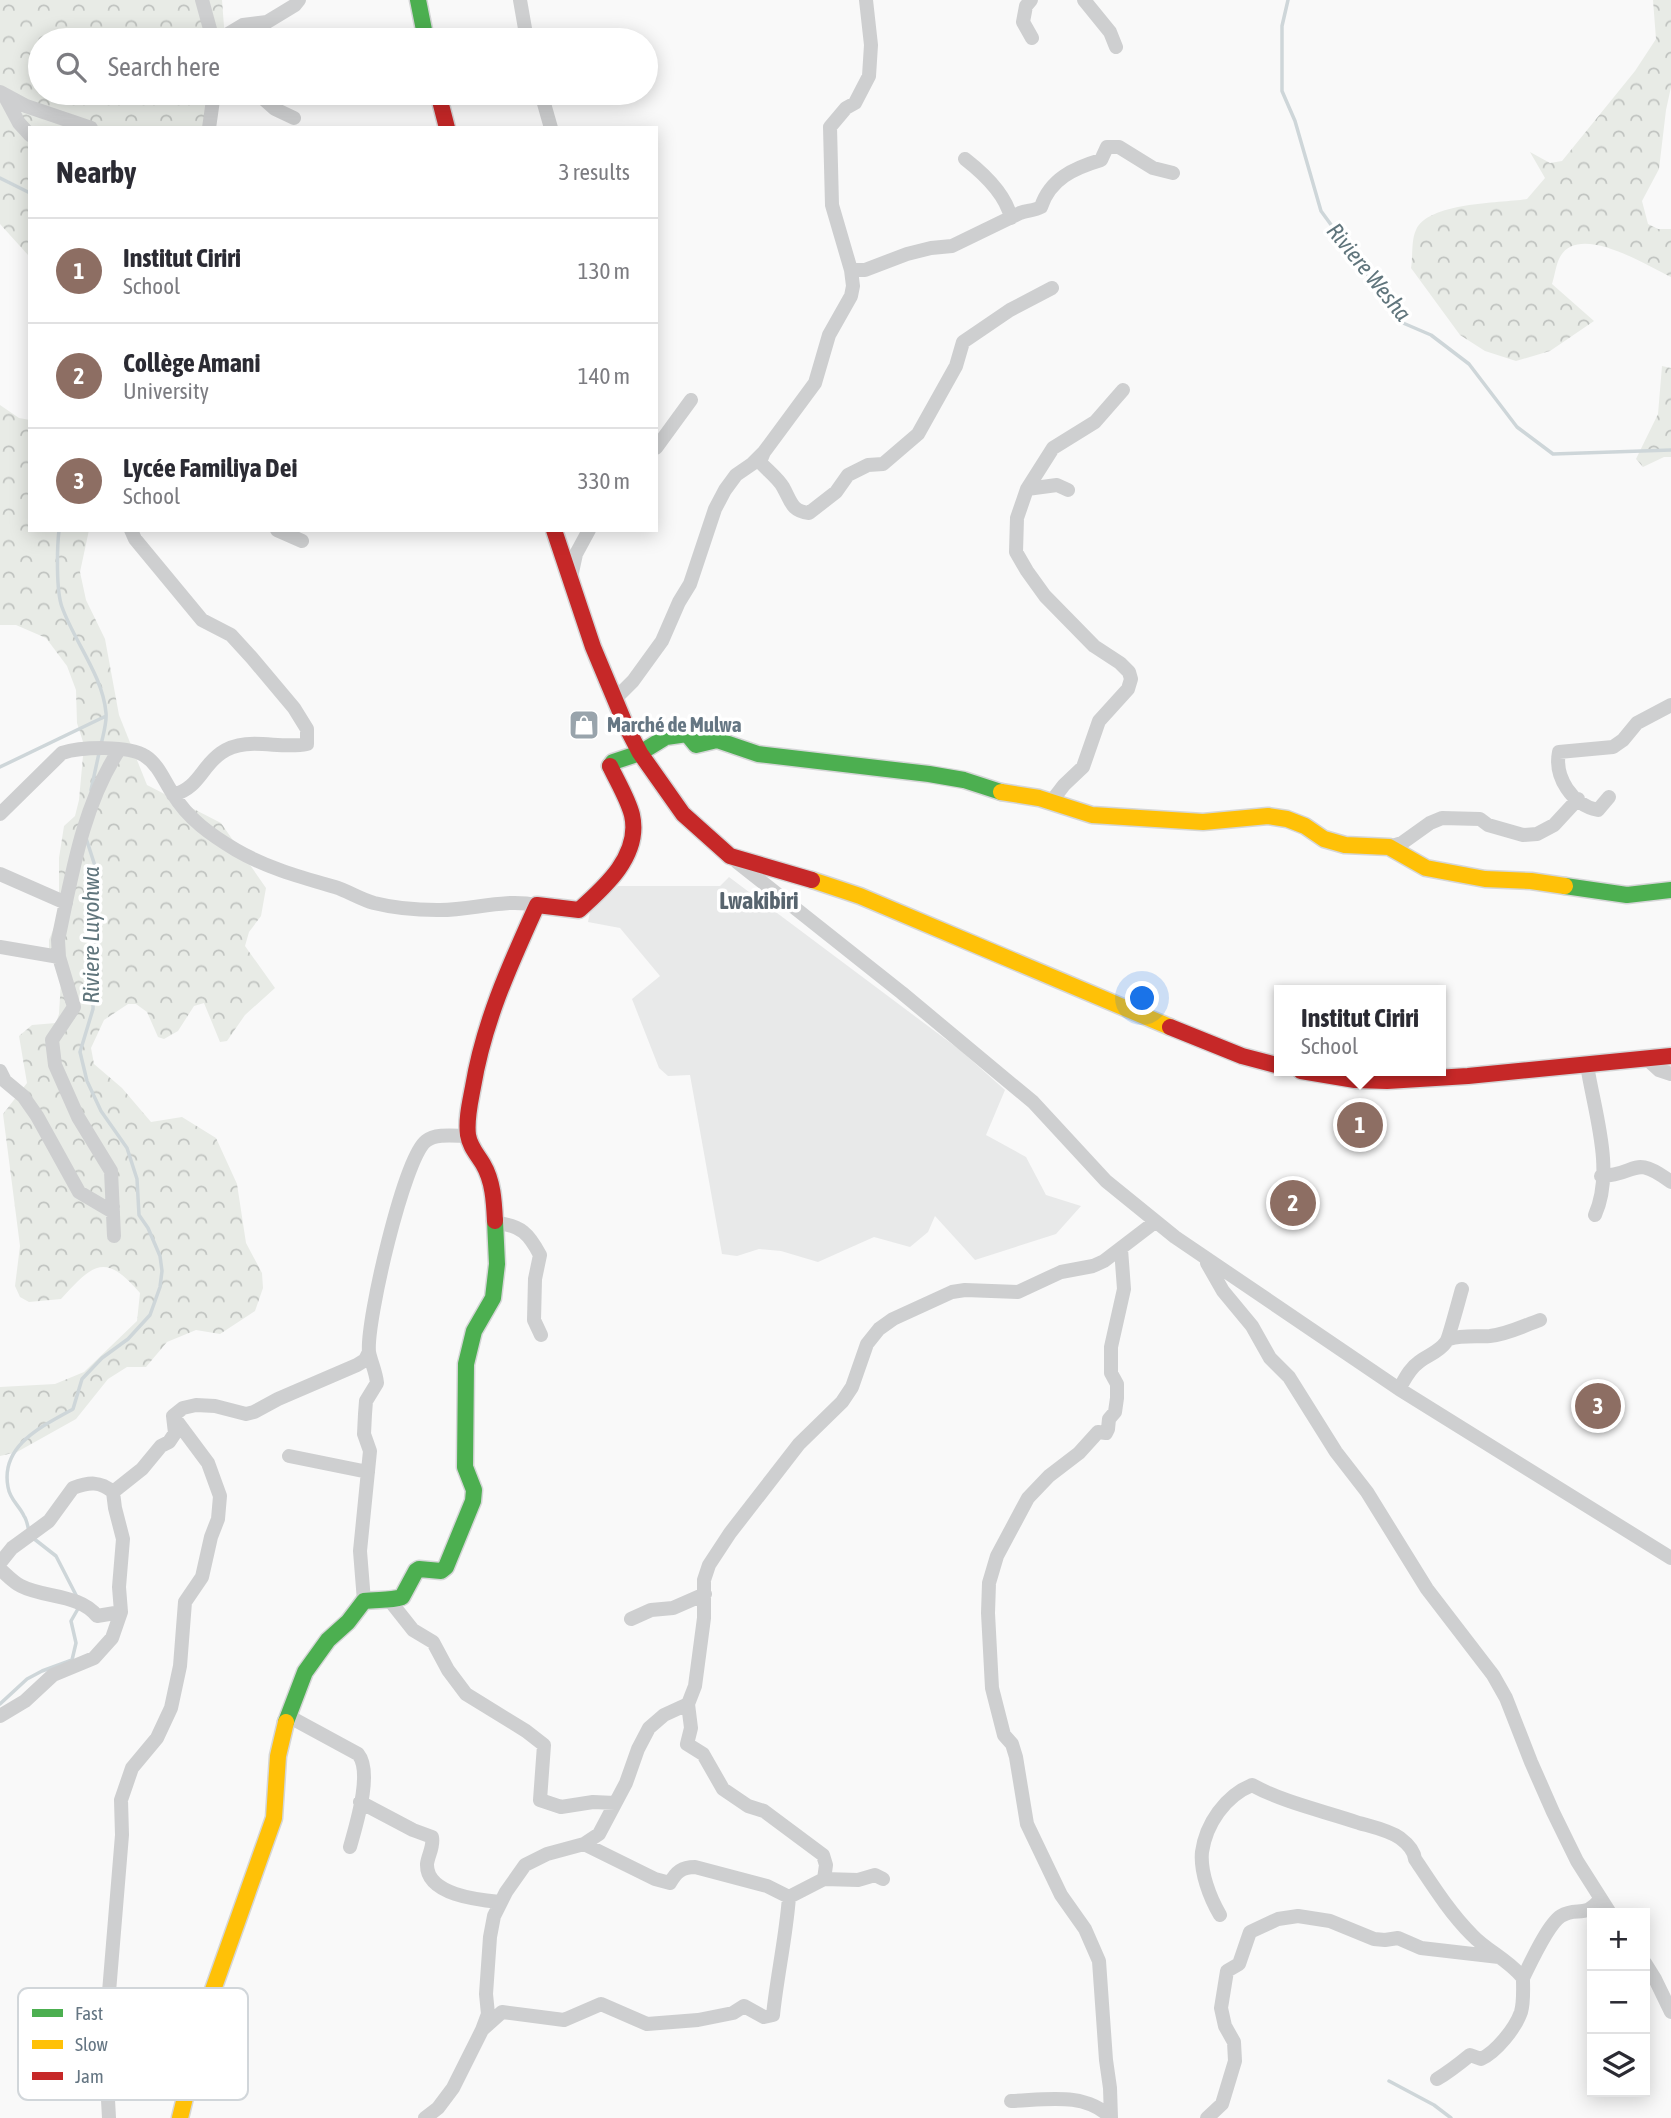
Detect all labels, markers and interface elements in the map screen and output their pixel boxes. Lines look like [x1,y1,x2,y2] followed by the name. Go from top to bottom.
[28,28,658,105] search box
[52,48,90,86] icon: search
[108,52,220,82] text: Search here
[56,155,136,189] text: Nearby
[559,159,630,185] text: 3 results
[1322,218,1416,326] water label: Riviere Wesha
[123,243,241,273] text: Institut Ciriri
[74,258,84,284] text: 1
[578,258,630,284] text: 130 m
[123,273,180,299] text: School
[123,348,260,378] text: Collège Amani
[74,363,84,389] text: 2
[578,363,630,389] text: 140 m
[123,378,209,404] text: University
[123,453,297,483] text: Lycée Familiya Dei
[74,468,84,494] text: 3
[578,468,630,494] text: 330 m
[123,483,180,509] text: School
[567,708,601,742] shop icon: Marché de Mulwa
[607,712,742,736] place label: Marché de Mulwa
[78,866,104,1004] water label: Riviere Luyohwa
[719,887,799,914] district label: Lwakibiri
[1125,981,1159,1015] your location
[1274,985,1446,1076] popup
[1301,1003,1419,1033] text: Institut Ciriri
[1301,1033,1358,1059] text: School
[1337,1099,1383,1151] pin: 1
[1270,1177,1316,1229] pin: 2
[1575,1380,1621,1432] pin: 3
[1587,1908,1650,2097] map controls
[1587,1908,1650,1971] button: +
[1587,1971,1650,2034] button: −
[18,1988,248,2100] legend
[75,2002,103,2024] text: Fast
[75,2033,109,2055] text: Slow
[1587,2034,1650,2097] button: layers
[75,2065,104,2087] text: Jam

